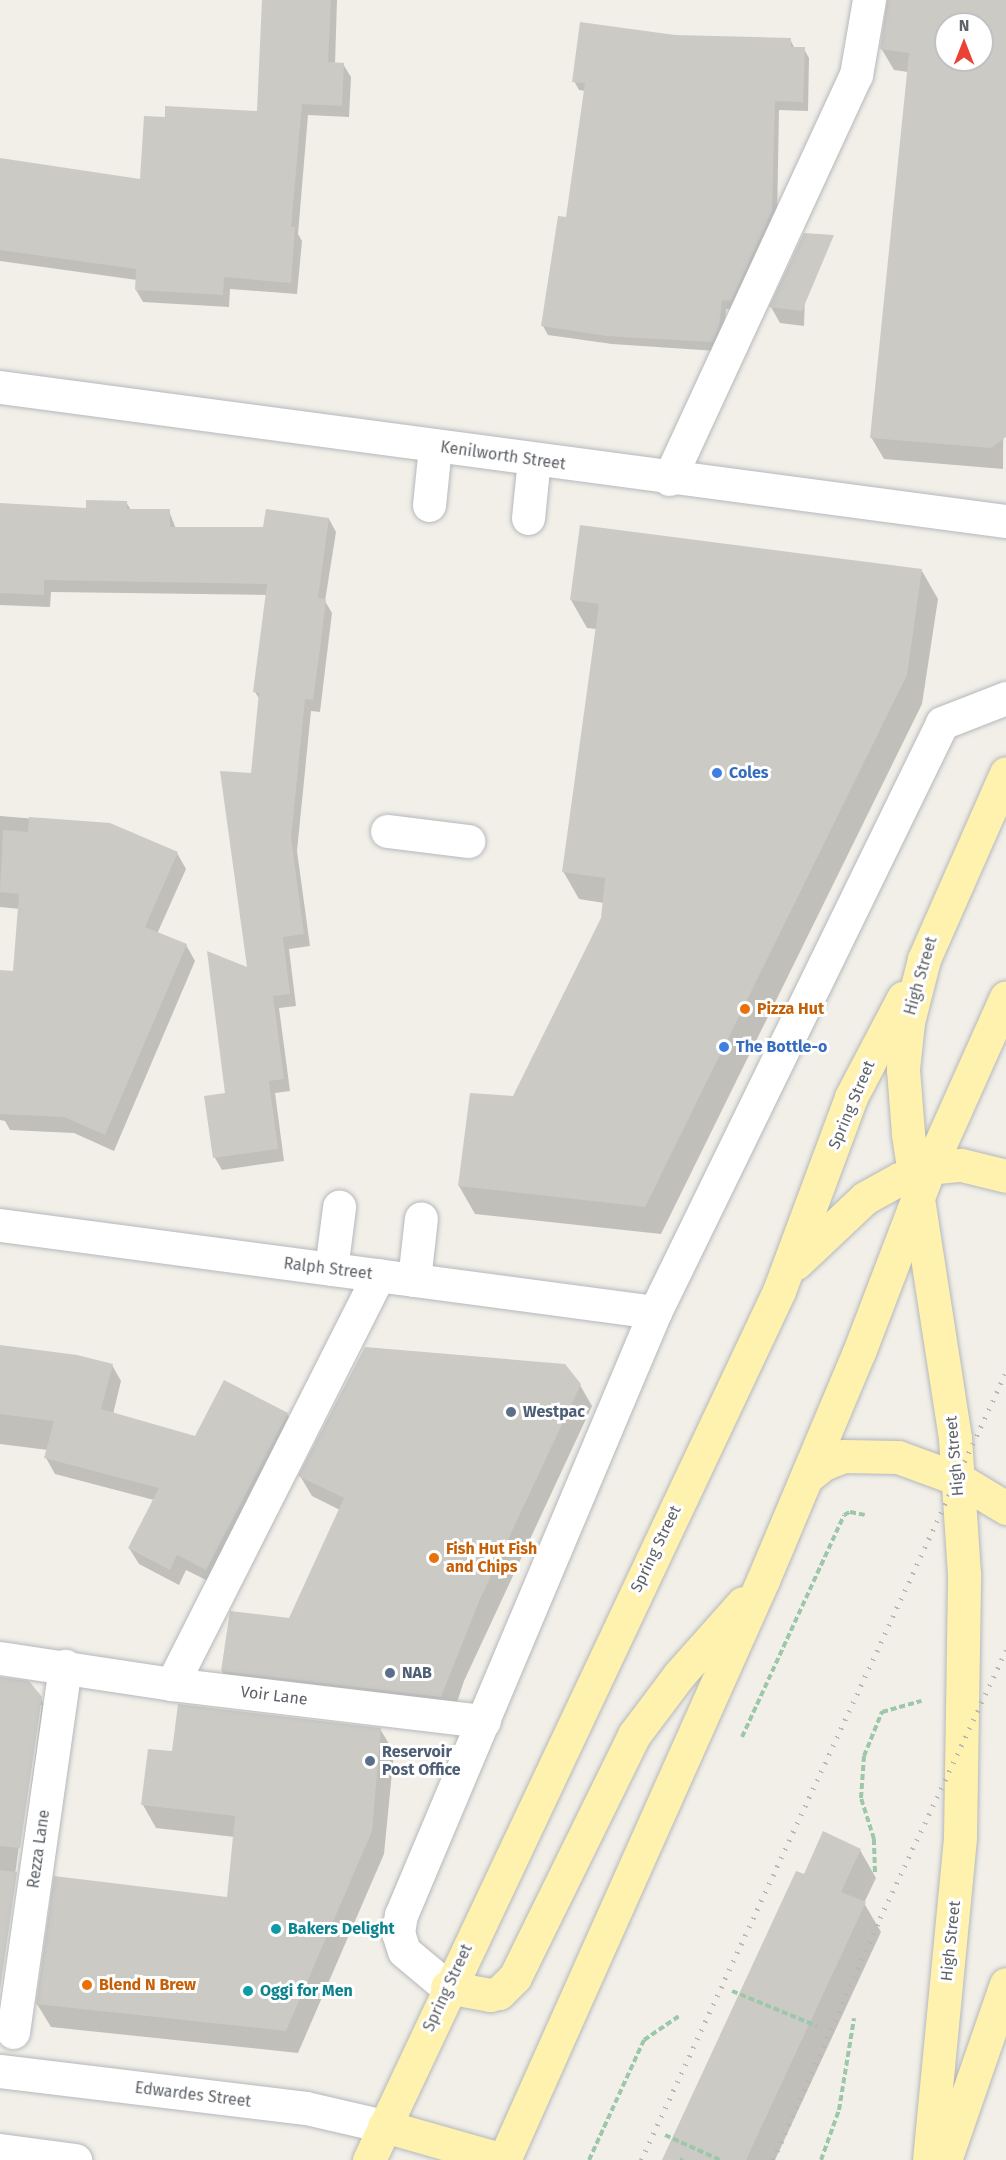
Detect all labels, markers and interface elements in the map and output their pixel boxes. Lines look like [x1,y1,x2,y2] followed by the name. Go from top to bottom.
[934,12,994,72] north arrow
[959,16,969,35] text: N
[439,438,567,474] street label: Kenilworth Street
[729,763,768,783] place label: Coles
[710,766,724,780] marker: Coles
[901,935,941,1017] street label: High Street
[757,999,824,1019] place label: Pizza Hut
[738,1002,752,1016] marker: Pizza Hut
[736,1037,827,1057] place label: The Bottle-o
[717,1040,731,1054] marker: The Bottle-o
[825,1058,879,1152] street label: Spring Street
[283,1254,373,1284] street label: Ralph Street
[523,1402,585,1422] place label: Westpac
[504,1405,518,1419] marker: Westpac
[942,1415,968,1497] street label: High Street
[627,1502,685,1596] street label: Spring Street
[446,1539,537,1577] place label: Fish Hut Fish and Chips
[427,1551,441,1565] marker: Fish Hut Fish and Chips
[402,1663,432,1683] place label: NAB
[383,1666,397,1680] marker: NAB
[239,1682,309,1710] street label: Voir Lane
[382,1742,461,1780] place label: Reservoir Post Office
[363,1754,377,1768] marker: Reservoir Post Office
[24,1808,54,1890] street label: Rezza Lane
[937,1900,965,1982] street label: High Street
[288,1919,395,1939] place label: Bakers Delight
[269,1922,283,1936] marker: Bakers Delight
[419,1941,477,2035] street label: Spring Street
[99,1975,196,1995] place label: Blend N Brew
[80,1978,94,1992] marker: Blend N Brew
[260,1981,353,2001] place label: Oggi for Men
[241,1984,255,1998] marker: Oggi for Men
[134,2078,252,2112] street label: Edwardes Street

